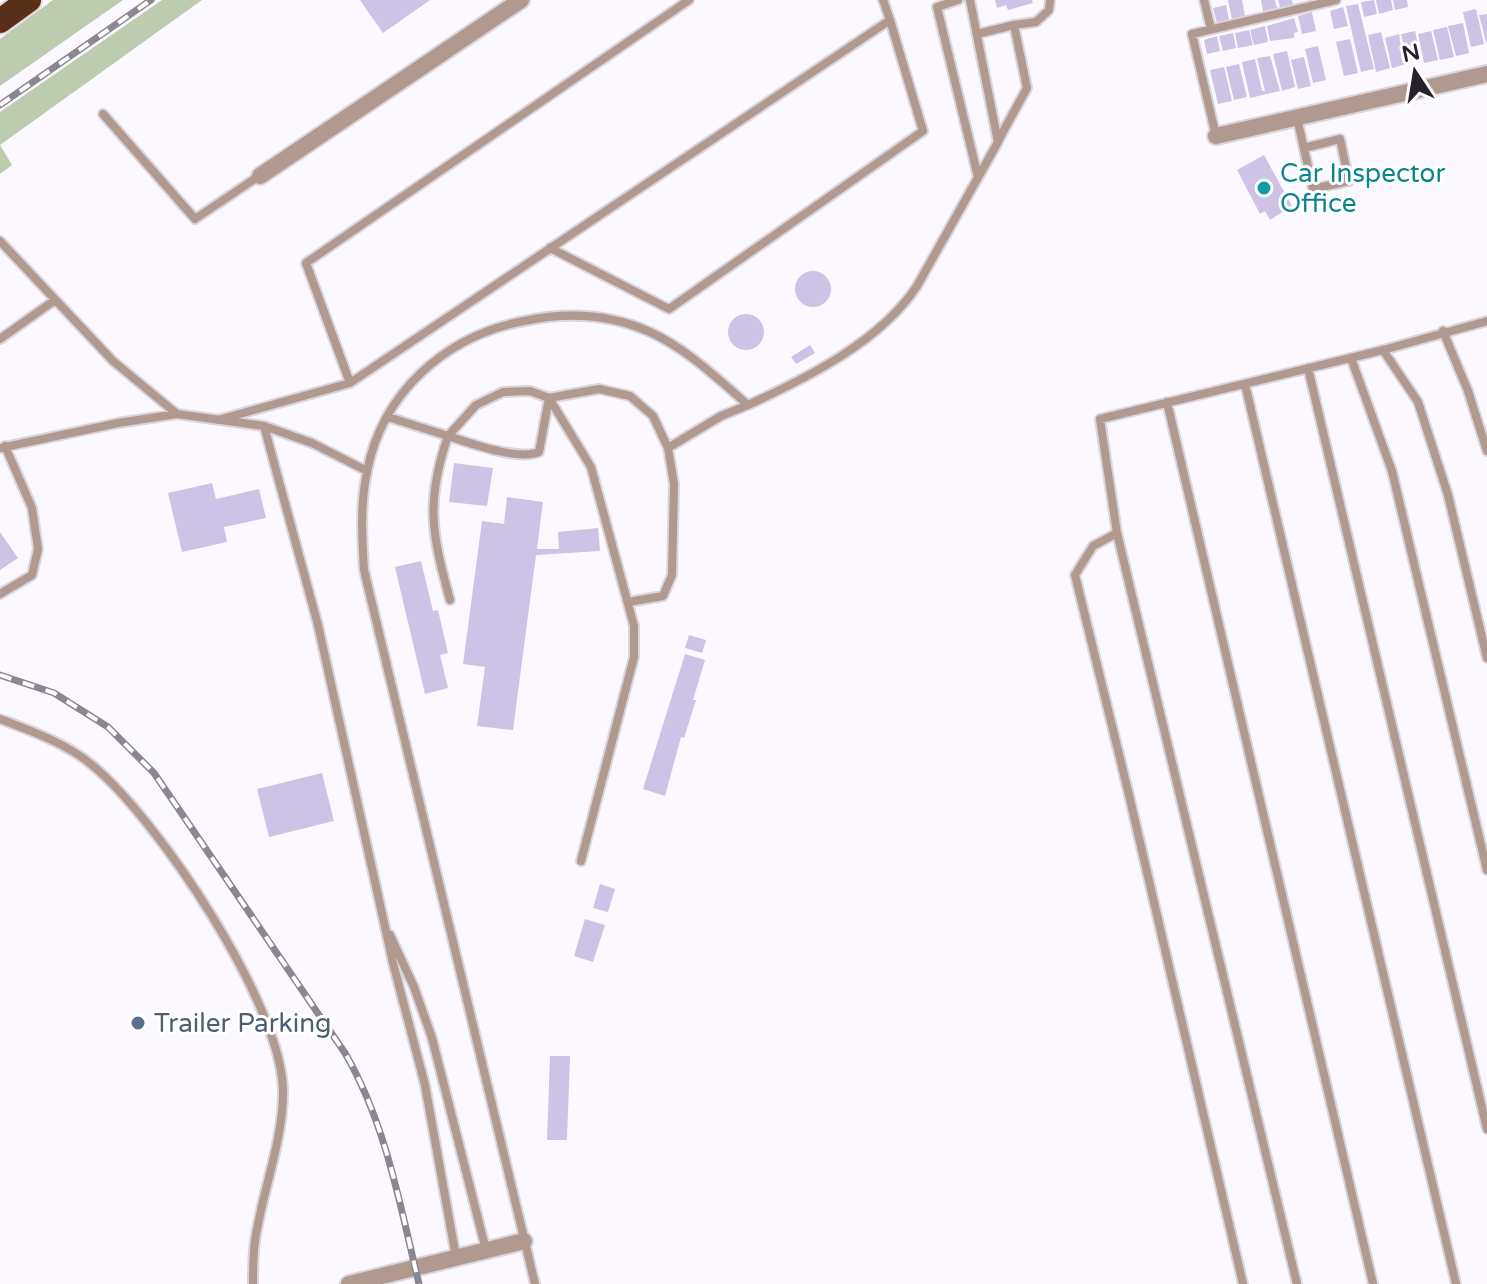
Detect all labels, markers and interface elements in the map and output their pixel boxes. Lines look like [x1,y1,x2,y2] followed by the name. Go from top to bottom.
[1375,32,1455,112] north arrow
[1400,39,1422,68] text: N
[1280,158,1445,219] place label: Car Inspector Office
[1255,179,1273,197] marker: Car Inspector Office
[154,1008,331,1039] place label: Trailer Parking
[129,1014,147,1032] marker: Trailer Parking

